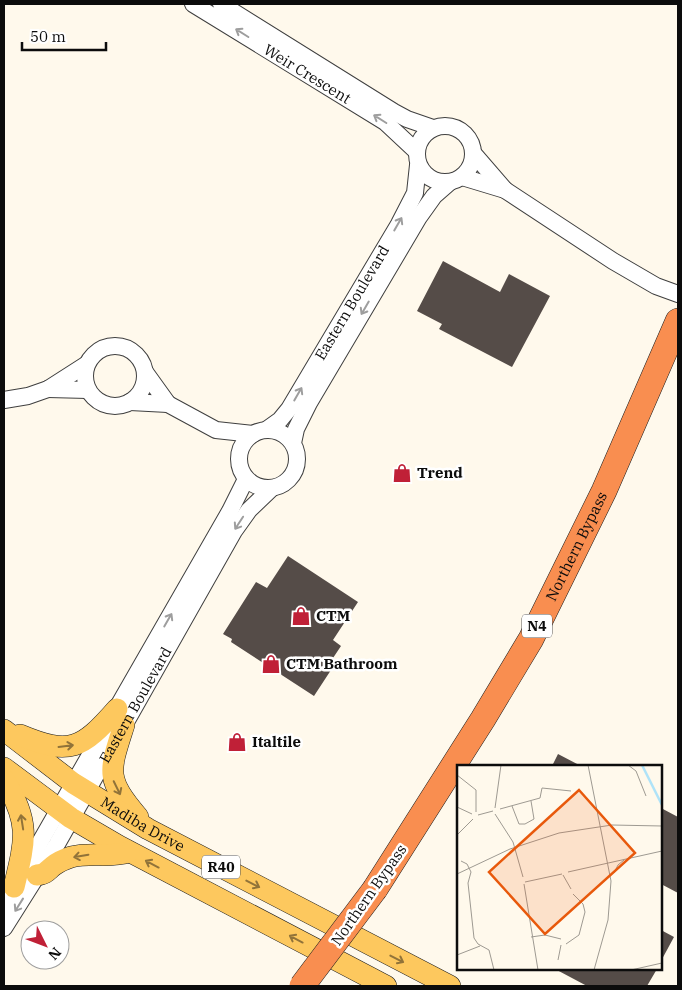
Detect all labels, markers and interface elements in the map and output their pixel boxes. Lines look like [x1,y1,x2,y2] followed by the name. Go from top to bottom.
[22,20,106,52] scale bar
[30,27,66,46] text: 50 m
[235,28,249,38] one-way arrow
[260,40,355,108] street label: Weir Crescent
[373,114,387,124] one-way arrow
[394,218,404,232] one-way arrow
[310,242,393,363] street label: Eastern Boulevard
[360,301,370,315] one-way arrow
[294,388,304,402] one-way arrow
[391,462,413,484] shop icon: Trend
[417,463,463,482] place label: Trend
[541,488,611,604] street label: Northern Bypass
[234,516,244,530] one-way arrow
[290,605,312,627] shop icon: CTM
[316,606,350,625] place label: CTM
[163,614,173,628] one-way arrow
[522,614,552,638] road number: N4
[95,643,176,766] street label: Eastern Boulevard
[260,653,282,675] shop icon: CTM Bathroom
[286,654,398,673] place label: CTM Bathroom
[226,731,248,753] shop icon: Italtile
[252,732,301,751] place label: Italtile
[58,741,74,751] one-way arrow
[457,765,662,970] inset map
[113,780,122,795] one-way arrow
[97,792,188,855] street label: Madiba Drive
[17,814,27,830] one-way arrow
[327,840,411,949] street label: Northern Bypass
[74,851,90,861] one-way arrow
[202,856,240,879] road number: R40
[145,859,160,868] one-way arrow
[245,880,260,889] one-way arrow
[13,897,23,911] one-way arrow
[20,920,70,970] north arrow
[289,934,304,943] one-way arrow
[44,944,65,964] text: N
[390,954,405,964] one-way arrow

